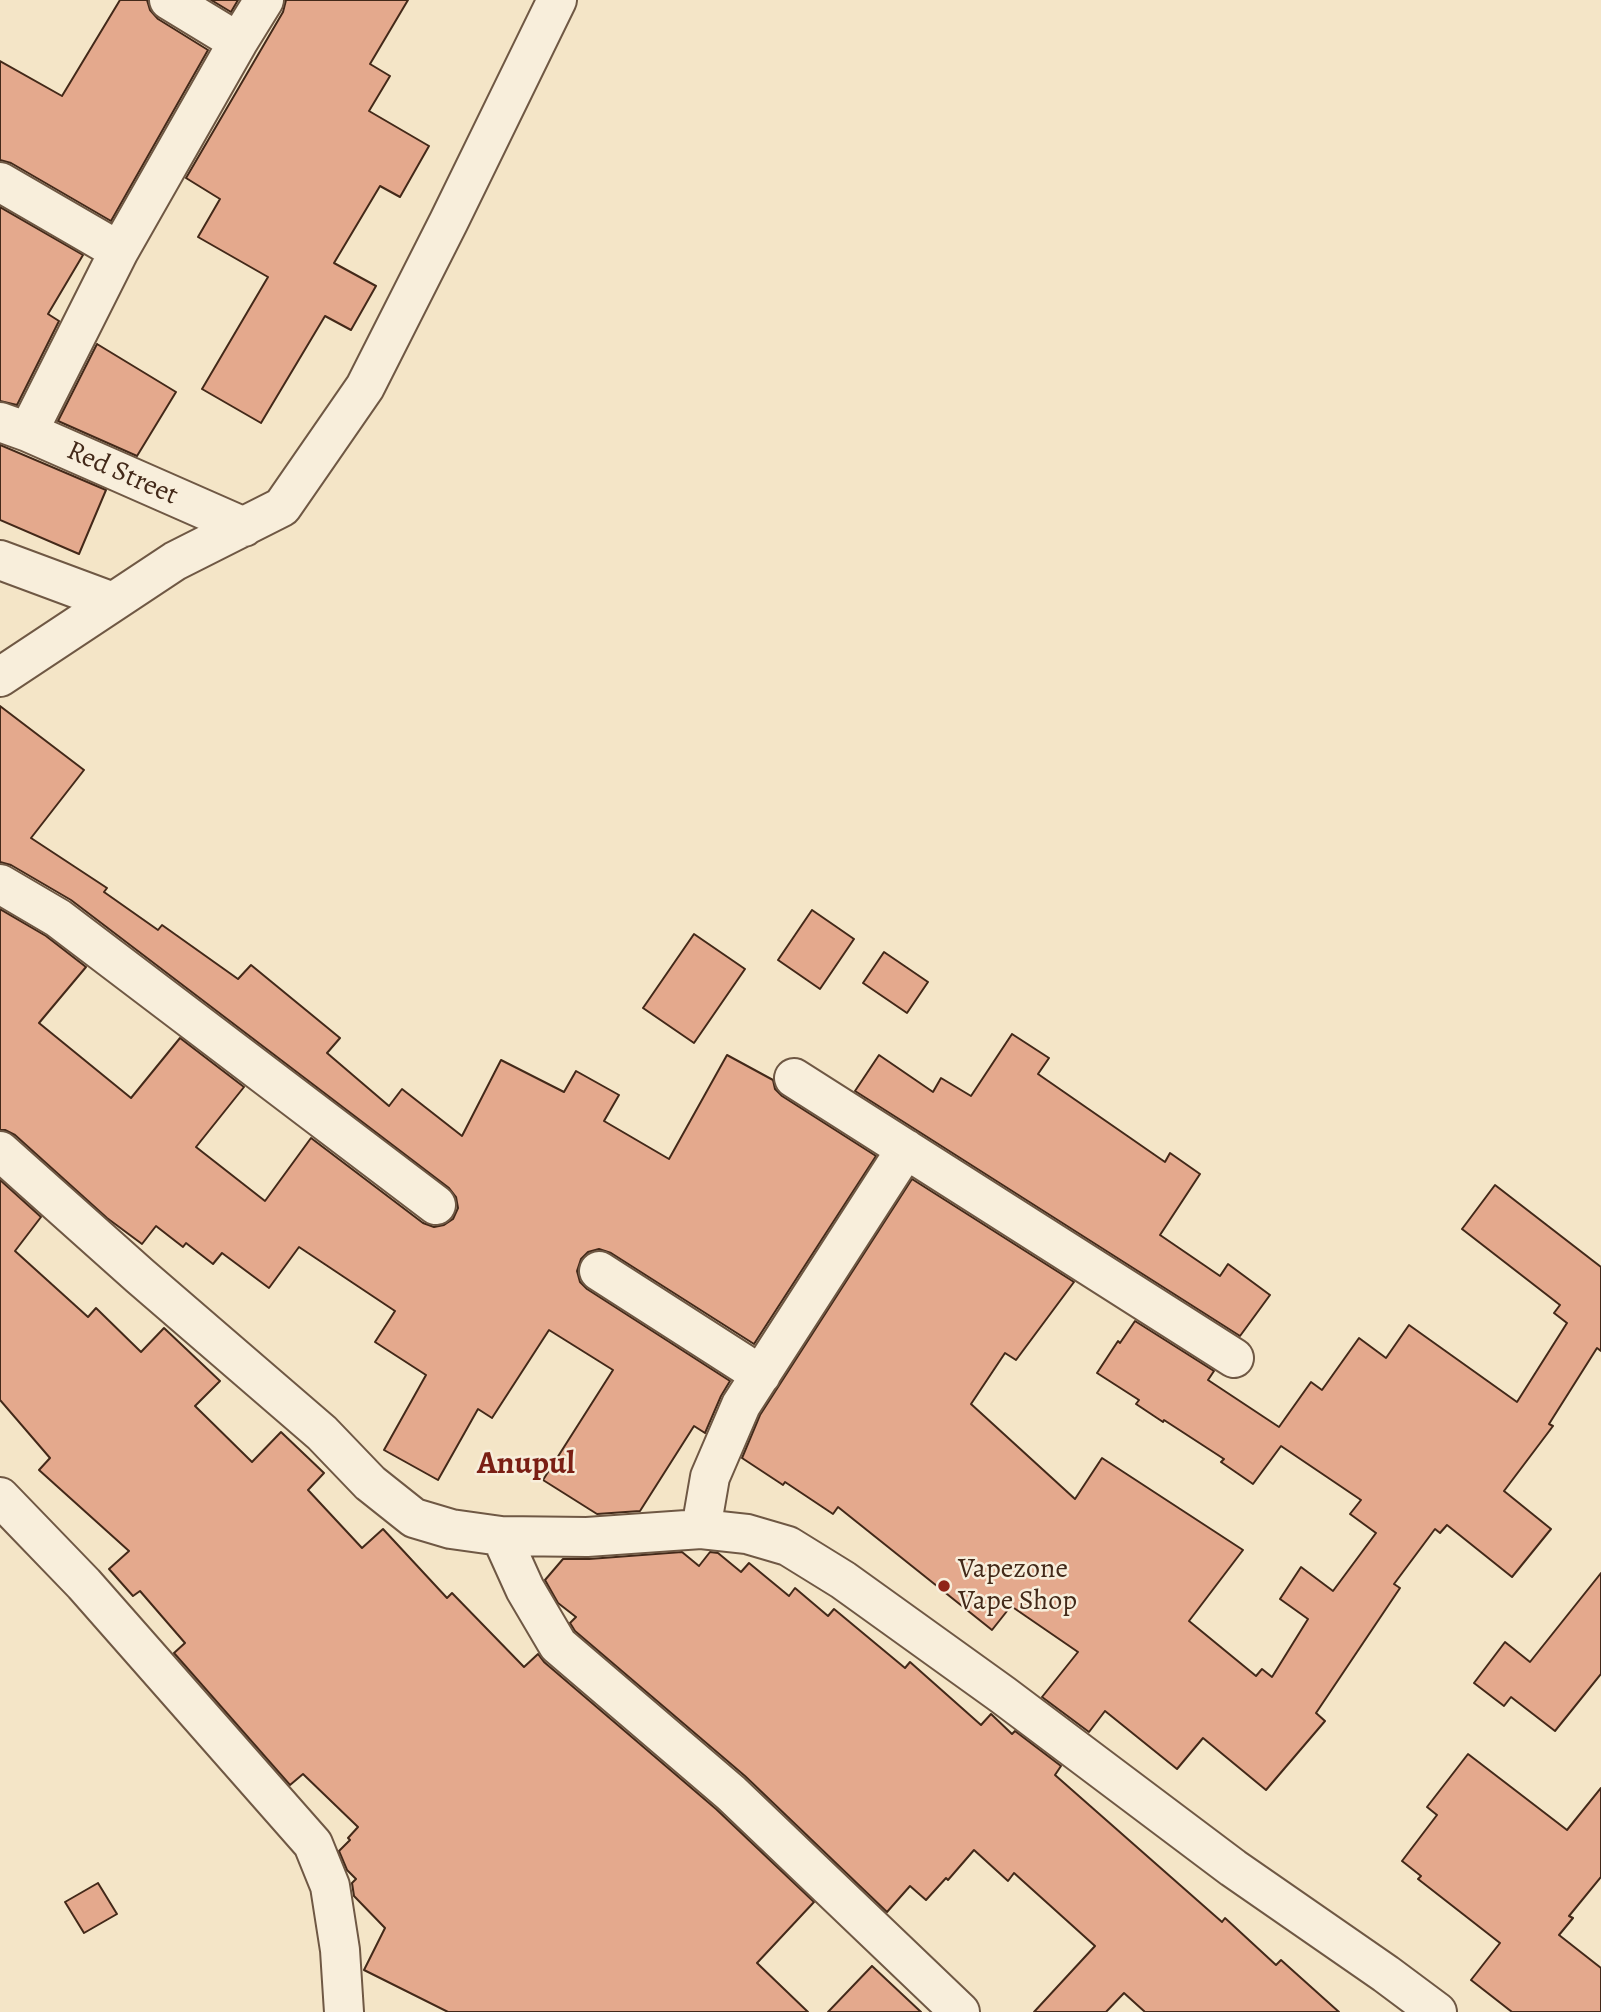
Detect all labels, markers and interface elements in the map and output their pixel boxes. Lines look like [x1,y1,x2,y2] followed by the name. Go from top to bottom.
[61,435,183,513] street label: Red Street
[477,1446,575,1484] district label: Anupul
[958,1553,1077,1619] place label: Vapezone Vape Shop
[936,1578,952,1594] marker: Vapezone Vape Shop

